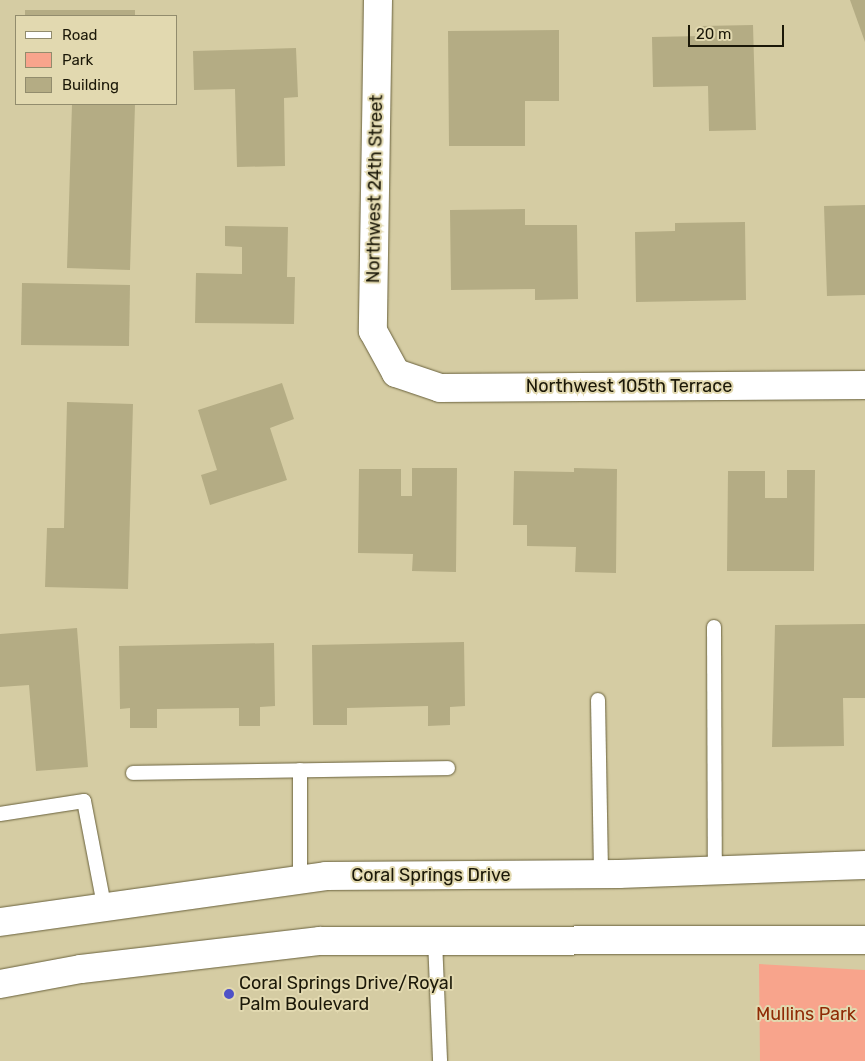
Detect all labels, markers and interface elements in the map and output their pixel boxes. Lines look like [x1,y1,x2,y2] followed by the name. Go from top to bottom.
[15,15,178,105] legend
[690,15,786,47] scale bar
[696,25,731,43] text: 20 m
[62,26,98,44] text: Road
[62,51,93,69] text: Park
[62,76,119,94] text: Building
[363,95,387,283] street label: Northwest 24th Street
[526,375,732,397] street label: Northwest 105th Terrace
[351,864,511,886] street label: Coral Springs Drive
[239,973,453,1016] place label: Coral Springs Drive/Royal Palm Boulevard
[223,988,235,1000] marker: Coral Springs Drive/Royal Palm Boulevard
[756,1003,856,1025] park label: Mullins Park

